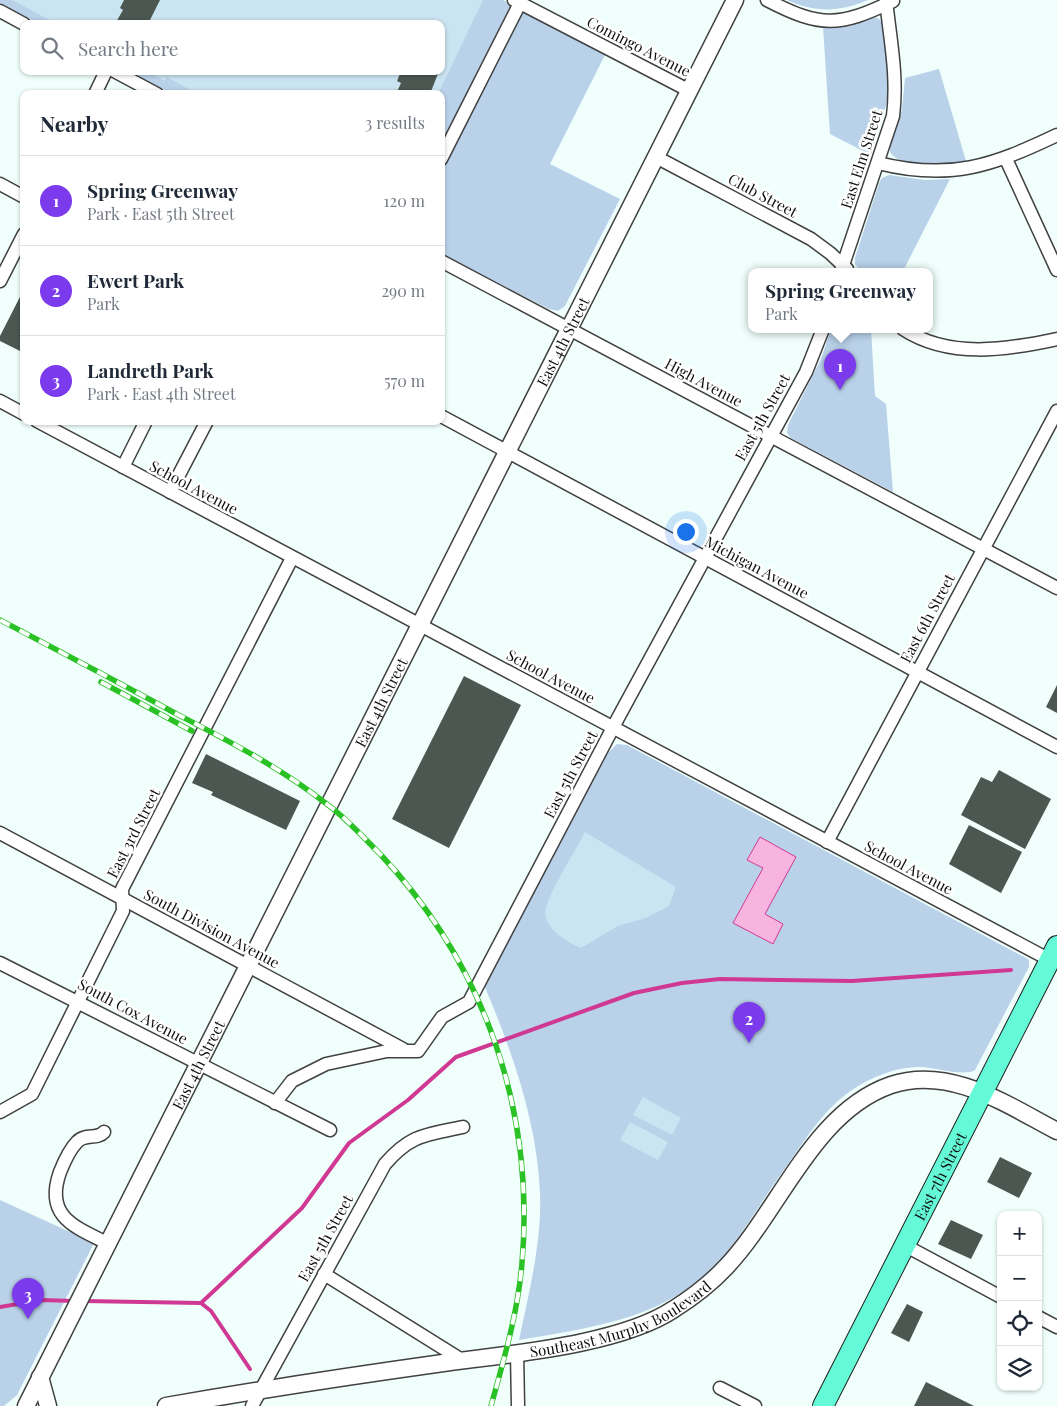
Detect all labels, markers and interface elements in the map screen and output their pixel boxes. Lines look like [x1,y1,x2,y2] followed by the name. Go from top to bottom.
[584,11,694,81] street label: Comingo Avenue
[20,20,445,75] search box
[38,34,66,62] icon: search
[78,35,178,61] text: Search here
[836,106,887,211] street label: East Elm Street
[40,109,109,137] text: Nearby
[365,112,425,133] text: 3 results
[725,168,802,222] street label: Club Street
[87,177,238,203] text: Spring Greenway
[53,190,59,211] text: 1
[384,190,425,211] text: 120 m
[87,203,235,224] text: Park · East 5th Street
[87,267,184,293] text: Ewert Park
[748,268,933,333] popup
[765,277,916,303] text: Spring Greenway
[52,280,60,301] text: 2
[381,280,425,301] text: 290 m
[87,293,120,314] text: Park
[532,293,594,390] street label: East 4th Street
[765,303,798,324] text: Park
[824,349,856,390] pin: 1
[662,353,746,411] street label: High Avenue
[87,357,214,383] text: Landreth Park
[730,369,794,464] street label: East 5th Street
[52,370,60,391] text: 3
[384,370,425,391] text: 570 m
[87,383,236,404] text: Park · East 4th Street
[146,455,242,519] street label: School Avenue
[673,519,699,545] your location
[702,531,812,603] street label: Michigan Avenue
[895,569,959,666] street label: East 6th Street
[503,644,599,708] street label: School Avenue
[350,654,412,750] street label: East 4th Street
[539,726,602,821] street label: East 5th Street
[102,784,164,881] street label: East 3rd Street
[861,835,957,899] street label: School Avenue
[141,884,283,972] street label: South Division Avenue
[75,974,191,1048] street label: South Cox Avenue
[733,1002,765,1043] pin: 2
[167,1016,229,1113] street label: East 4th Street
[909,1128,971,1224] street label: East 7th Street
[293,1190,357,1285] street label: East 5th Street
[997,1211,1042,1391] map controls
[997,1211,1042,1256] button: +
[997,1256,1042,1301] button: −
[528,1276,715,1362] street label: Southeast Murphy Boulevard
[12,1278,44,1319] pin: 3
[997,1301,1042,1346] button: locate
[997,1346,1042,1391] button: layers

